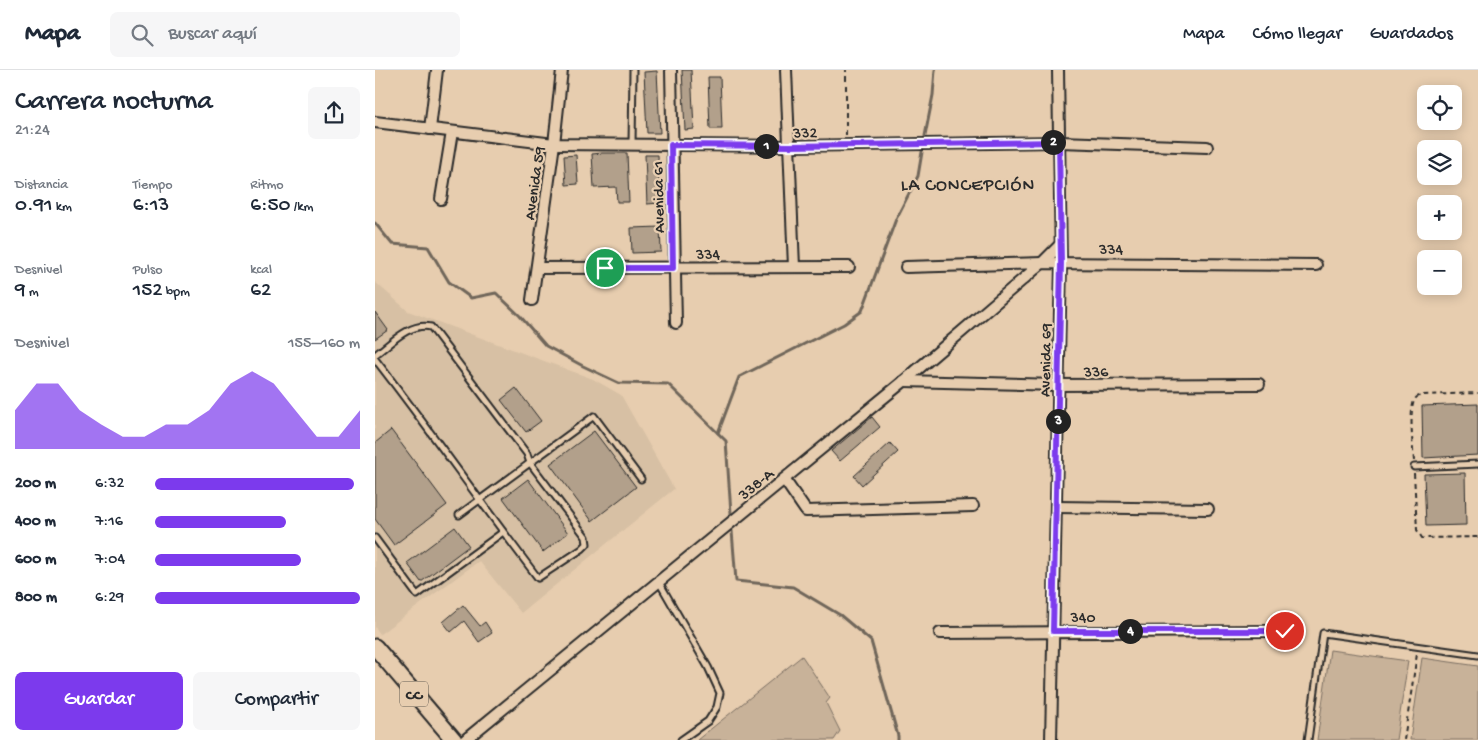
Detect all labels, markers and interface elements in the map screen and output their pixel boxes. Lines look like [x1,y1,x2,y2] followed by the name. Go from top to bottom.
[110,12,460,57] search box
[25,20,80,49] text: Mapa
[128,21,156,49] icon: search
[168,23,257,46] text: Buscar aquí
[1183,24,1224,45] text: Mapa
[1252,24,1342,45] text: Cómo llegar
[1370,24,1453,45] text: Guardados
[1417,85,1462,295] map controls
[1417,85,1462,130] button: locate
[15,86,213,119] text: Carrera nocturna
[308,87,360,139] button: share
[15,122,50,141] text: 21:24
[792,125,818,144] street label: 332
[1041,130,1065,154] pin: 2
[753,134,779,158] pin: 1
[1050,134,1057,151] text: 2
[764,138,769,155] text: 1
[1417,140,1462,185] button: layers
[522,145,551,222] street label: Avenida 59
[650,161,671,233] street label: Avenida 61
[901,176,1035,197] district label: LA CONCEPCIÓN
[15,177,68,194] text: Distancia
[133,177,172,194] text: Tiempo
[250,177,284,194] text: Ritmo
[15,194,53,219] text: 0.91
[133,194,169,219] text: 6:13
[250,194,291,219] text: 6:50
[1417,195,1462,240] button: +
[53,199,72,216] text: km
[291,199,313,216] text: /km
[1098,242,1124,261] street label: 334
[584,247,626,289] pin
[695,247,721,266] street label: 334
[1417,250,1462,295] button: −
[591,254,619,282] icon: arrive
[15,262,63,279] text: Desnivel
[133,262,162,279] text: Pulso
[250,262,272,279] text: kcal
[15,279,26,304] text: 9
[133,279,162,304] text: 152
[250,279,271,304] text: 62
[26,284,39,301] text: m
[162,284,190,301] text: bpm
[1037,323,1058,397] street label: Avenida 69
[15,335,69,354] text: Desnivel
[288,335,360,354] text: 155–160 m
[1083,364,1109,383] street label: 336
[1045,408,1071,434] pin: 3
[1055,413,1062,430] text: 3
[735,465,780,506] street label: 338-A
[15,475,56,494] text: 200 m
[95,475,124,494] text: 6:32
[15,513,56,532] text: 400 m
[95,513,123,532] text: 7:16
[15,551,56,570] text: 600 m
[95,551,125,570] text: 7:04
[15,589,57,608] text: 800 m
[95,589,124,608] text: 6:29
[1070,610,1095,629] street label: 340
[1264,610,1306,652] pin
[1271,617,1299,645] icon: check
[1117,618,1143,644] pin: 4
[1127,623,1134,640] text: 4
[15,672,183,730] button: Guardar
[193,672,360,730] button: Compartir
[400,682,428,706] road number: CC

